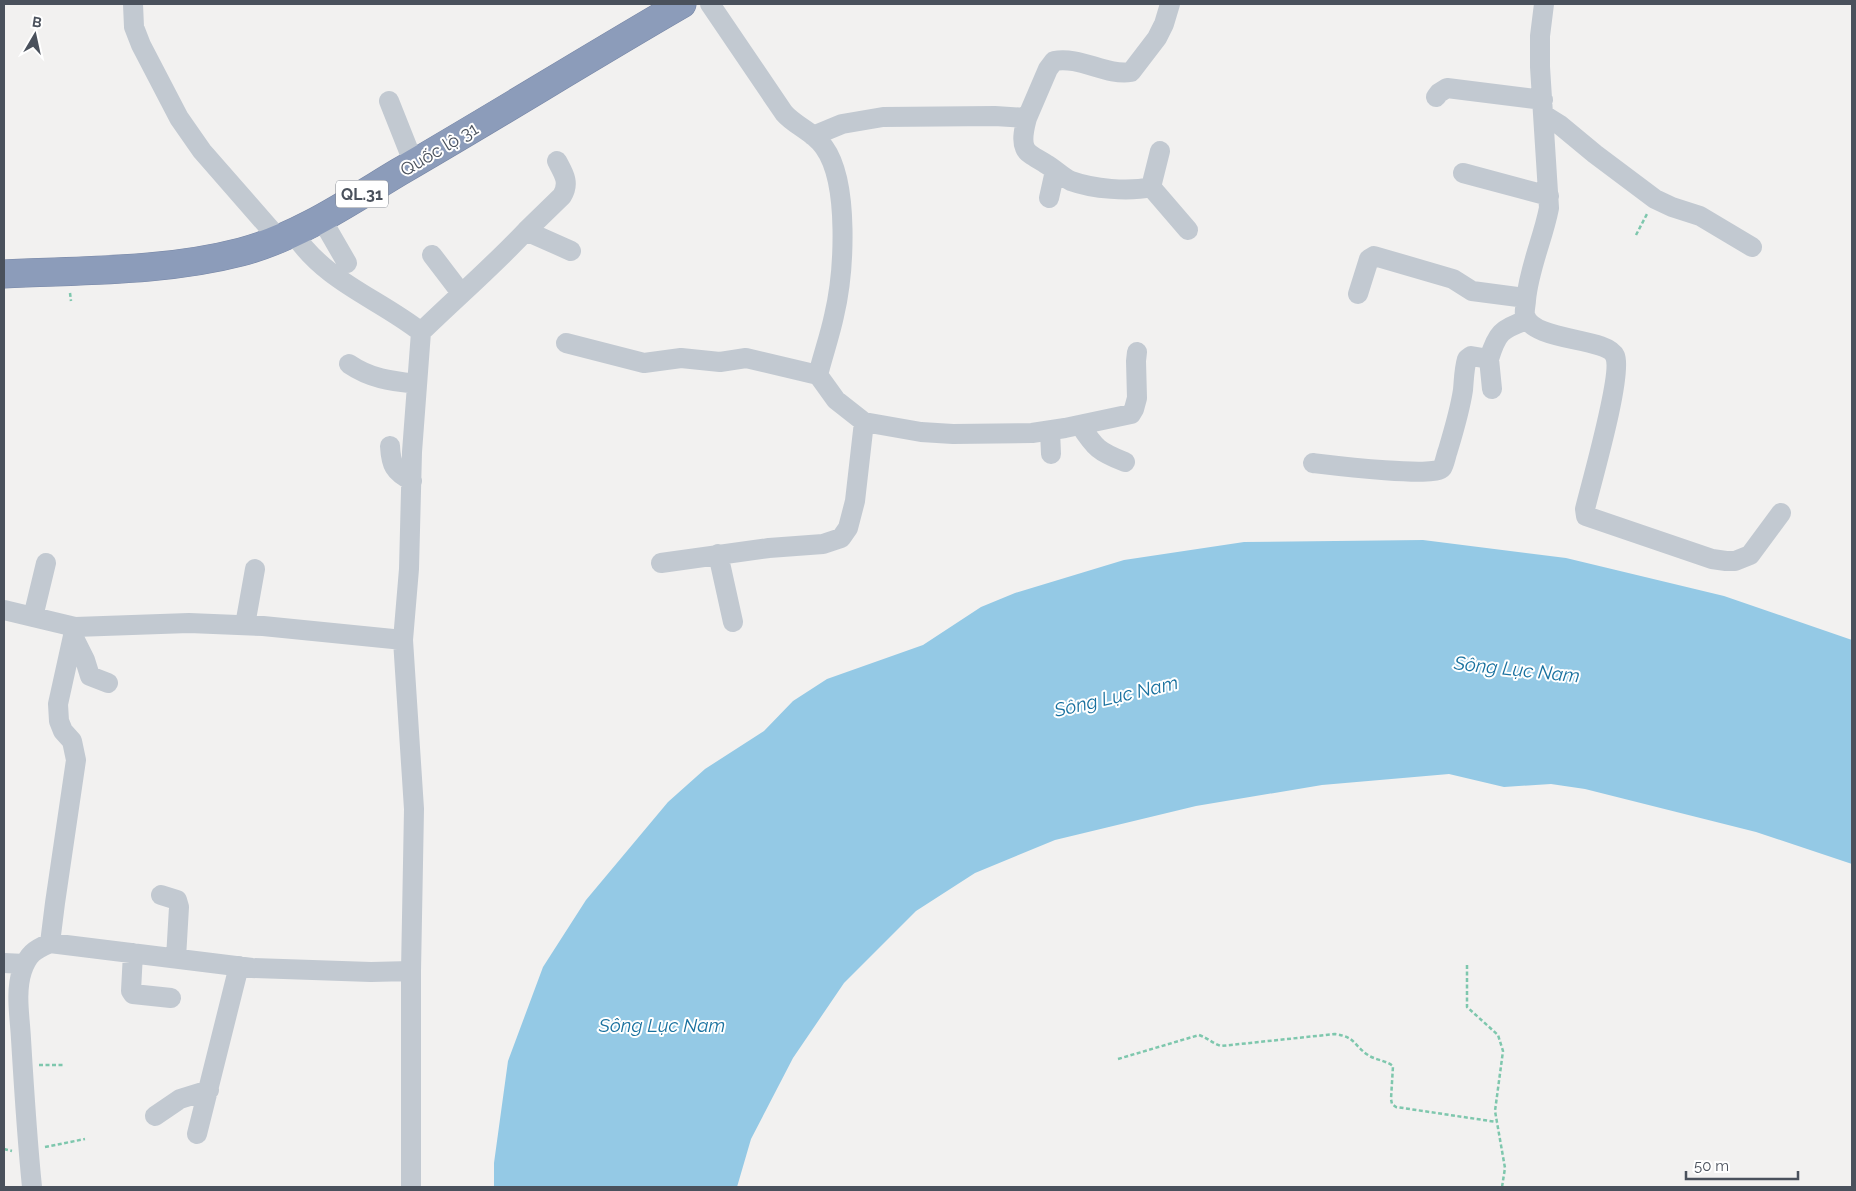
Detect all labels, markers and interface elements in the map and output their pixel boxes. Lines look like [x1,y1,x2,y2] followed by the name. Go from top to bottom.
[10,10,60,60] north arrow
[31,14,43,31] text: B
[396,117,482,180] street label: Quốc lộ 31
[336,180,388,208] road number: QL.31
[1452,651,1581,687] water label: Sông Lục Nam
[1051,671,1180,721] water label: Sông Lục Nam
[598,1014,725,1036] water label: Sông Lục Nam
[1686,1148,1798,1180] scale bar
[1694,1157,1729,1175] text: 50 m

